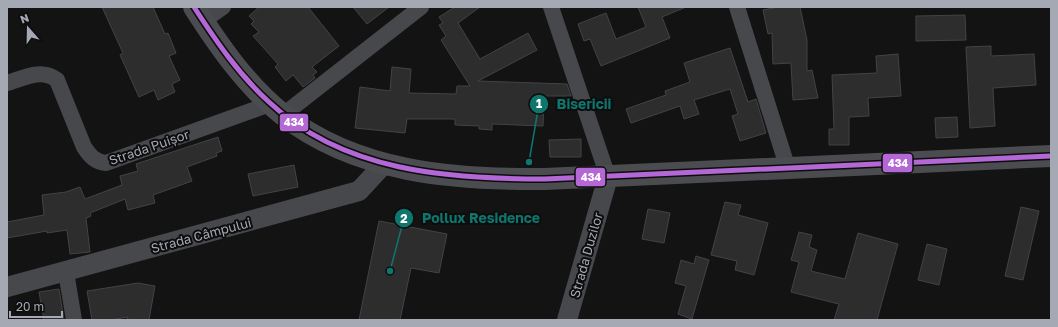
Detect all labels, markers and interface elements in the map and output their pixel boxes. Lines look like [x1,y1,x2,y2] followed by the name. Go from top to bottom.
[8,8,48,48] north arrow
[18,11,31,26] text: N
[529,91,620,117] callout: Bisericii
[557,95,612,112] text: Bisericii
[536,96,542,111] text: 1
[279,113,309,132] line badge: 434
[284,115,304,128] text: 434
[107,126,191,168] street label: Strada Puișor
[882,153,913,173] line badge: 434
[888,156,908,169] text: 434
[575,167,606,187] line badge: 434
[581,170,601,183] text: 434
[394,205,548,231] callout: Pollux Residence
[422,209,540,226] text: Pollux Residence
[566,210,606,300] street label: Strada Duzilor
[400,211,408,226] text: 2
[149,214,253,256] street label: Strada Câmpului
[10,293,62,319] scale bar
[16,299,44,314] text: 20 m

